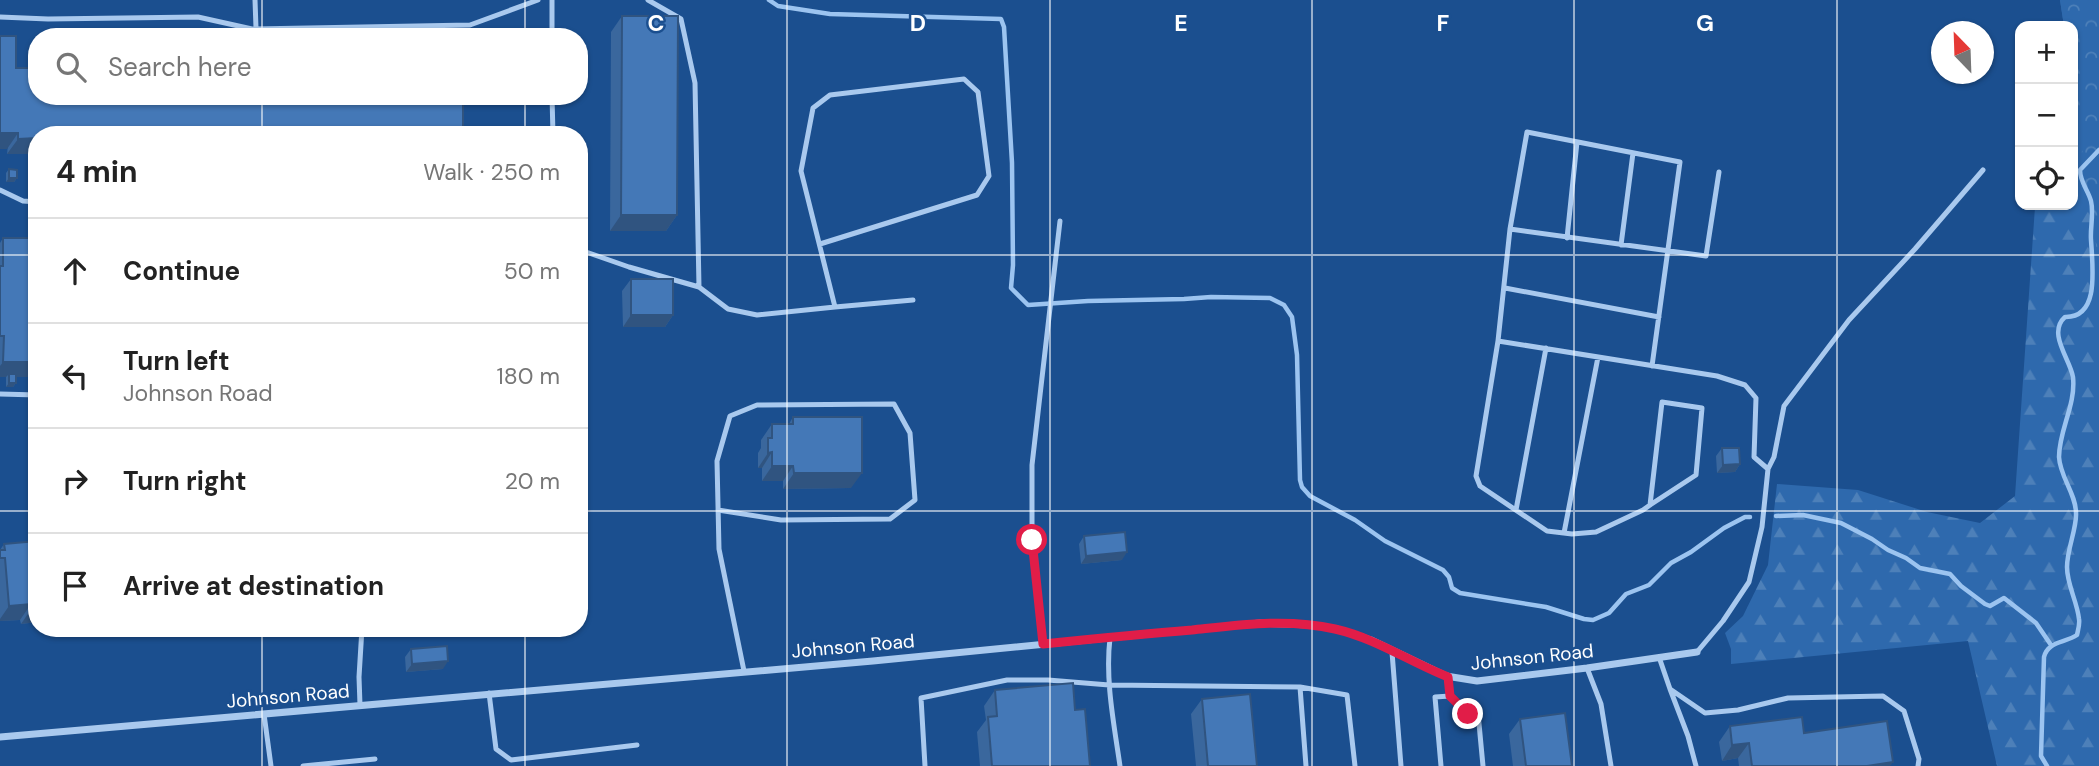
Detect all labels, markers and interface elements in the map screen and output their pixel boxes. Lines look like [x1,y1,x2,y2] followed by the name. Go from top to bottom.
[648,8,664,38] text: C
[910,8,926,38] text: D
[1174,8,1188,38] text: E
[1437,8,1450,38] text: F
[1696,8,1714,38] text: G
[1931,21,1994,84] north arrow
[2015,21,2078,210] map controls
[2015,21,2078,84] button: +
[28,28,588,105] search box
[52,48,90,86] icon: search
[108,50,251,84] text: Search here
[2015,84,2078,147] button: −
[2015,147,2078,210] button: locate
[56,152,138,191] text: 4 min
[423,157,560,187] text: Walk · 250 m
[56,252,94,290] icon: ahead
[123,254,240,288] text: Continue
[504,256,560,286] text: 50 m
[123,344,230,378] text: Turn left
[56,357,94,395] icon: left
[496,361,560,391] text: 180 m
[123,378,273,408] text: Johnson Road
[56,462,94,500] icon: right
[123,464,247,498] text: Turn right
[505,466,560,496] text: 20 m
[1016,524,1047,555] route start
[56,567,94,605] icon: arrive
[123,569,384,603] text: Arrive at destination
[790,628,916,664] street label: Johnson Road
[1469,638,1595,676] street label: Johnson Road
[225,678,351,714] street label: Johnson Road
[1452,698,1483,729] route end

